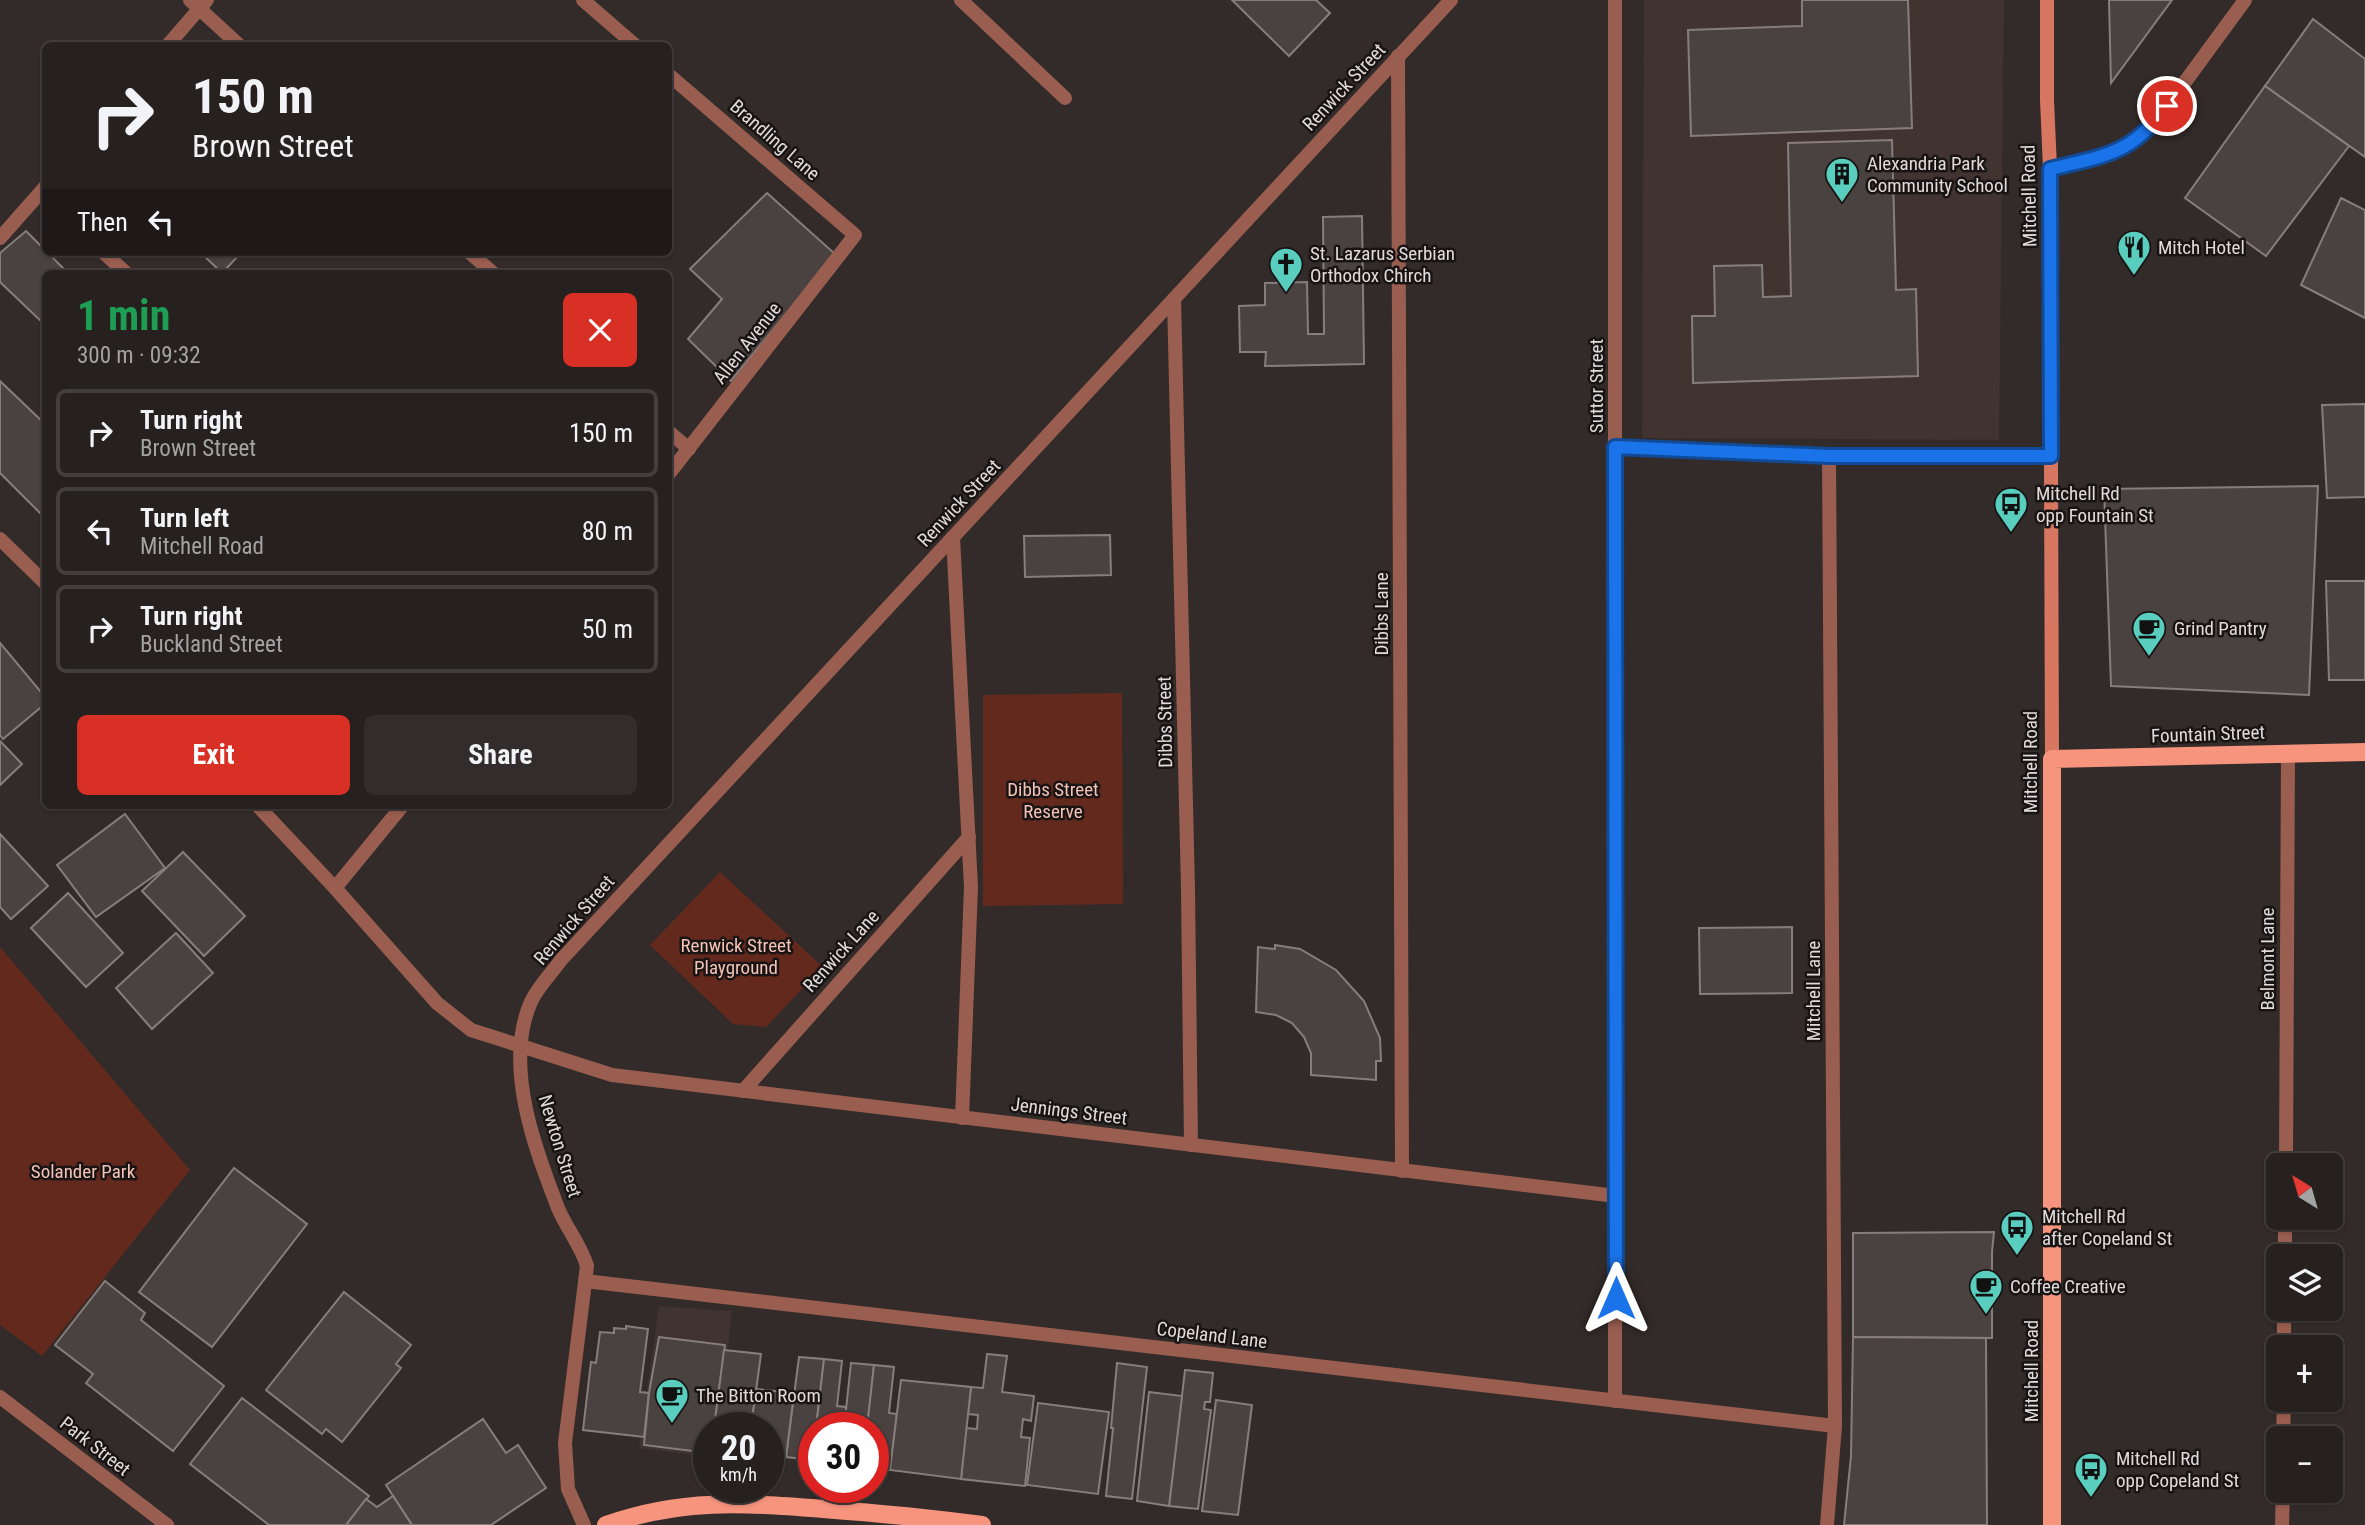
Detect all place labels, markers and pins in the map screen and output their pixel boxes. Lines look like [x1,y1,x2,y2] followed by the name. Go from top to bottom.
[2137,76,2197,136] pin
[1867,152,2008,197] place label: Alexandria Park Community School
[1823,155,1861,204] building icon: Alexandria Park Community School
[2115,228,2153,277] restaurant icon: Mitch Hotel
[2158,236,2245,259] place label: Mitch Hotel
[1310,242,1455,287] place label: St. Lazarus Serbian Orthodox Chirch
[1267,245,1305,294] church icon: St. Lazarus Serbian Orthodox Chirch
[2036,482,2154,527] place label: Mitchell Rd opp Fountain St
[1992,485,2030,534] bus stop icon: Mitchell Rd opp Fountain St
[2130,609,2168,658] cafe icon: Grind Pantry
[2174,617,2267,640] place label: Grind Pantry
[2042,1205,2172,1250] place label: Mitchell Rd after Copeland St
[1998,1208,2036,1257] bus stop icon: Mitchell Rd after Copeland St
[1967,1267,2005,1316] cafe icon: Coffee Creative
[2010,1275,2126,1298] place label: Coffee Creative
[653,1376,691,1425] cafe icon: The Bitton Room
[696,1384,821,1407] place label: The Bitton Room
[2116,1447,2239,1492] place label: Mitchell Rd opp Copeland St
[2072,1450,2110,1499] bus stop icon: Mitchell Rd opp Copeland St

